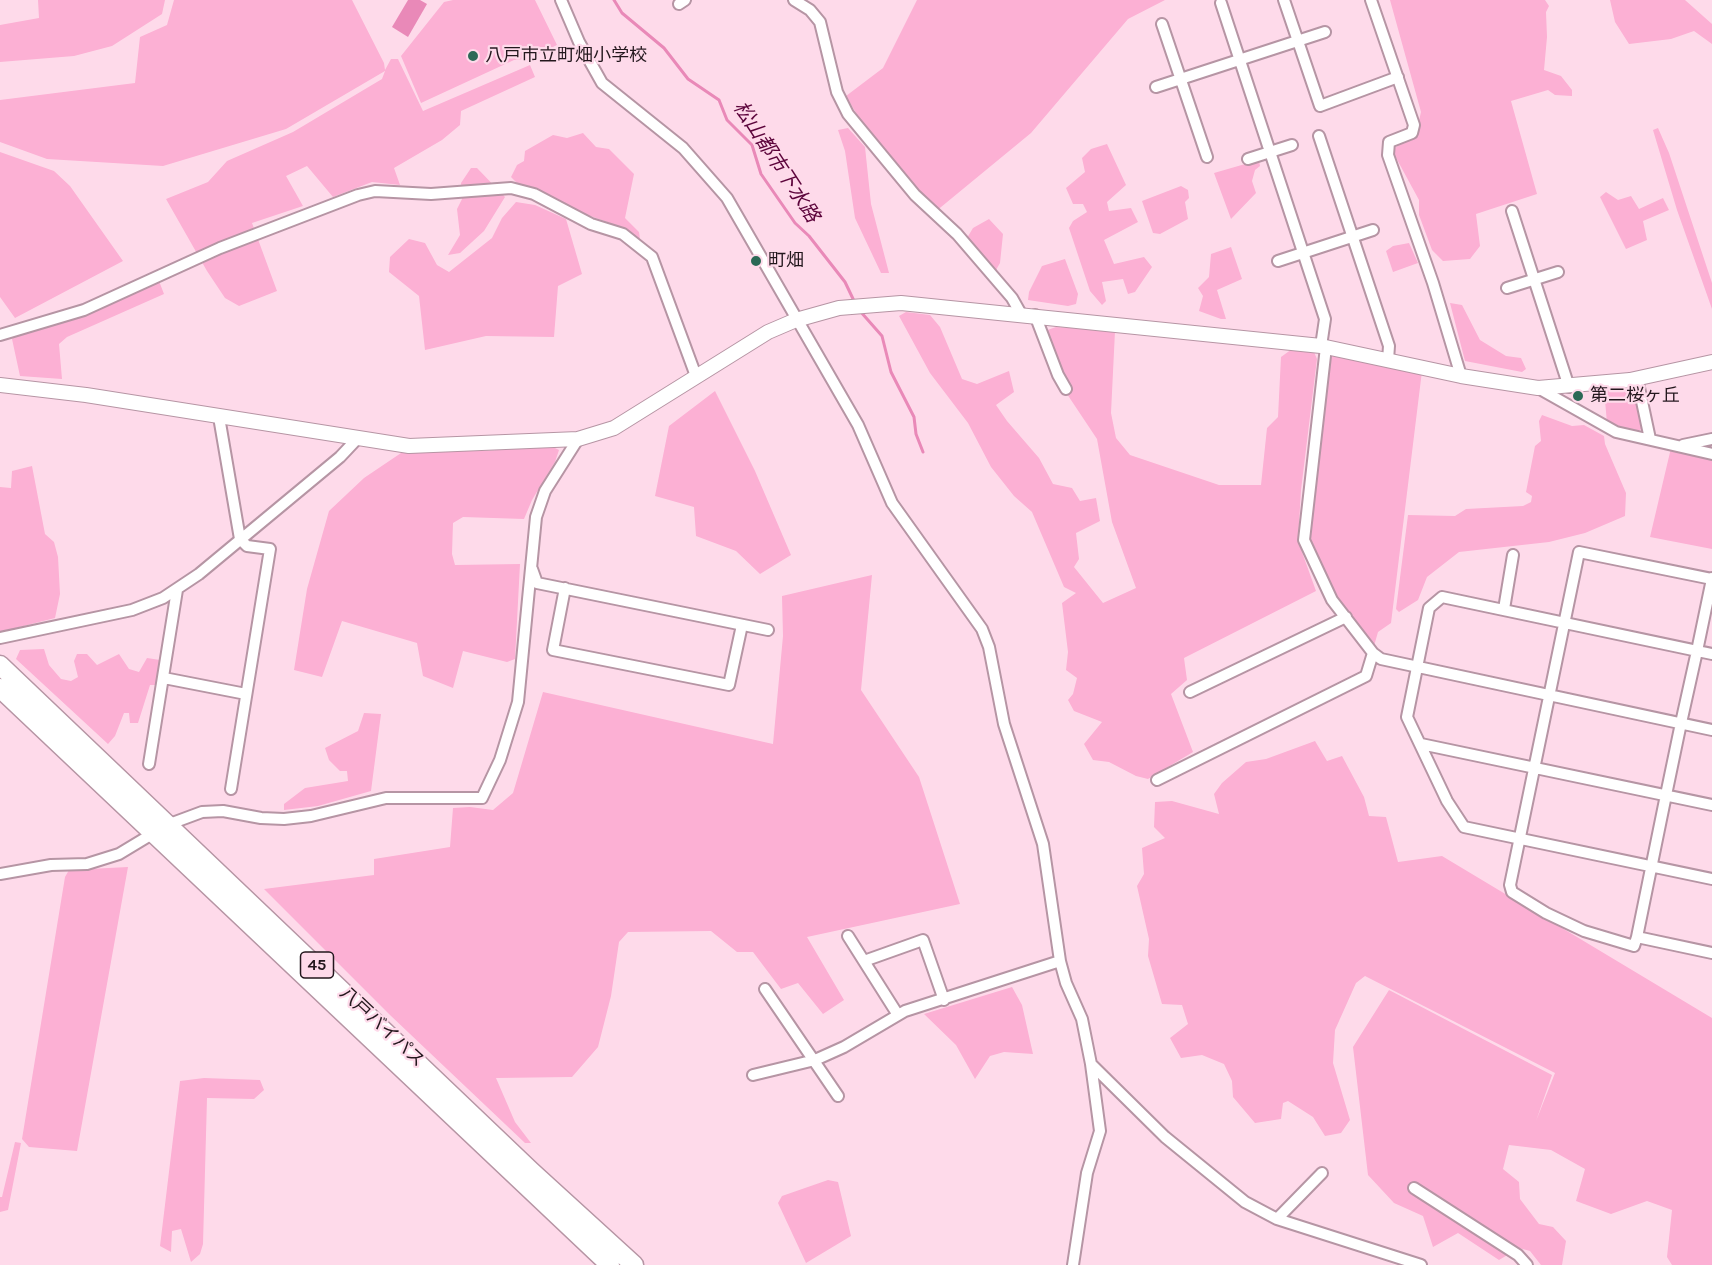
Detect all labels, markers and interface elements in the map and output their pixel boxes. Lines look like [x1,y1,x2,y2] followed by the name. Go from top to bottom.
[485,45,647,67] place label: 八戸市立町畑小学校
[466,49,480,63] marker: 八戸市立町畑小学校
[728,97,824,227] water label: 松山都市下水路
[768,250,804,272] place label: 町畑
[749,254,763,268] marker: 町畑
[1590,385,1680,407] place label: 第二桜ヶ丘
[1571,389,1585,403] marker: 第二桜ヶ丘
[300,952,334,978] road number: 45
[335,982,429,1072] street label: 八戸バイパス

